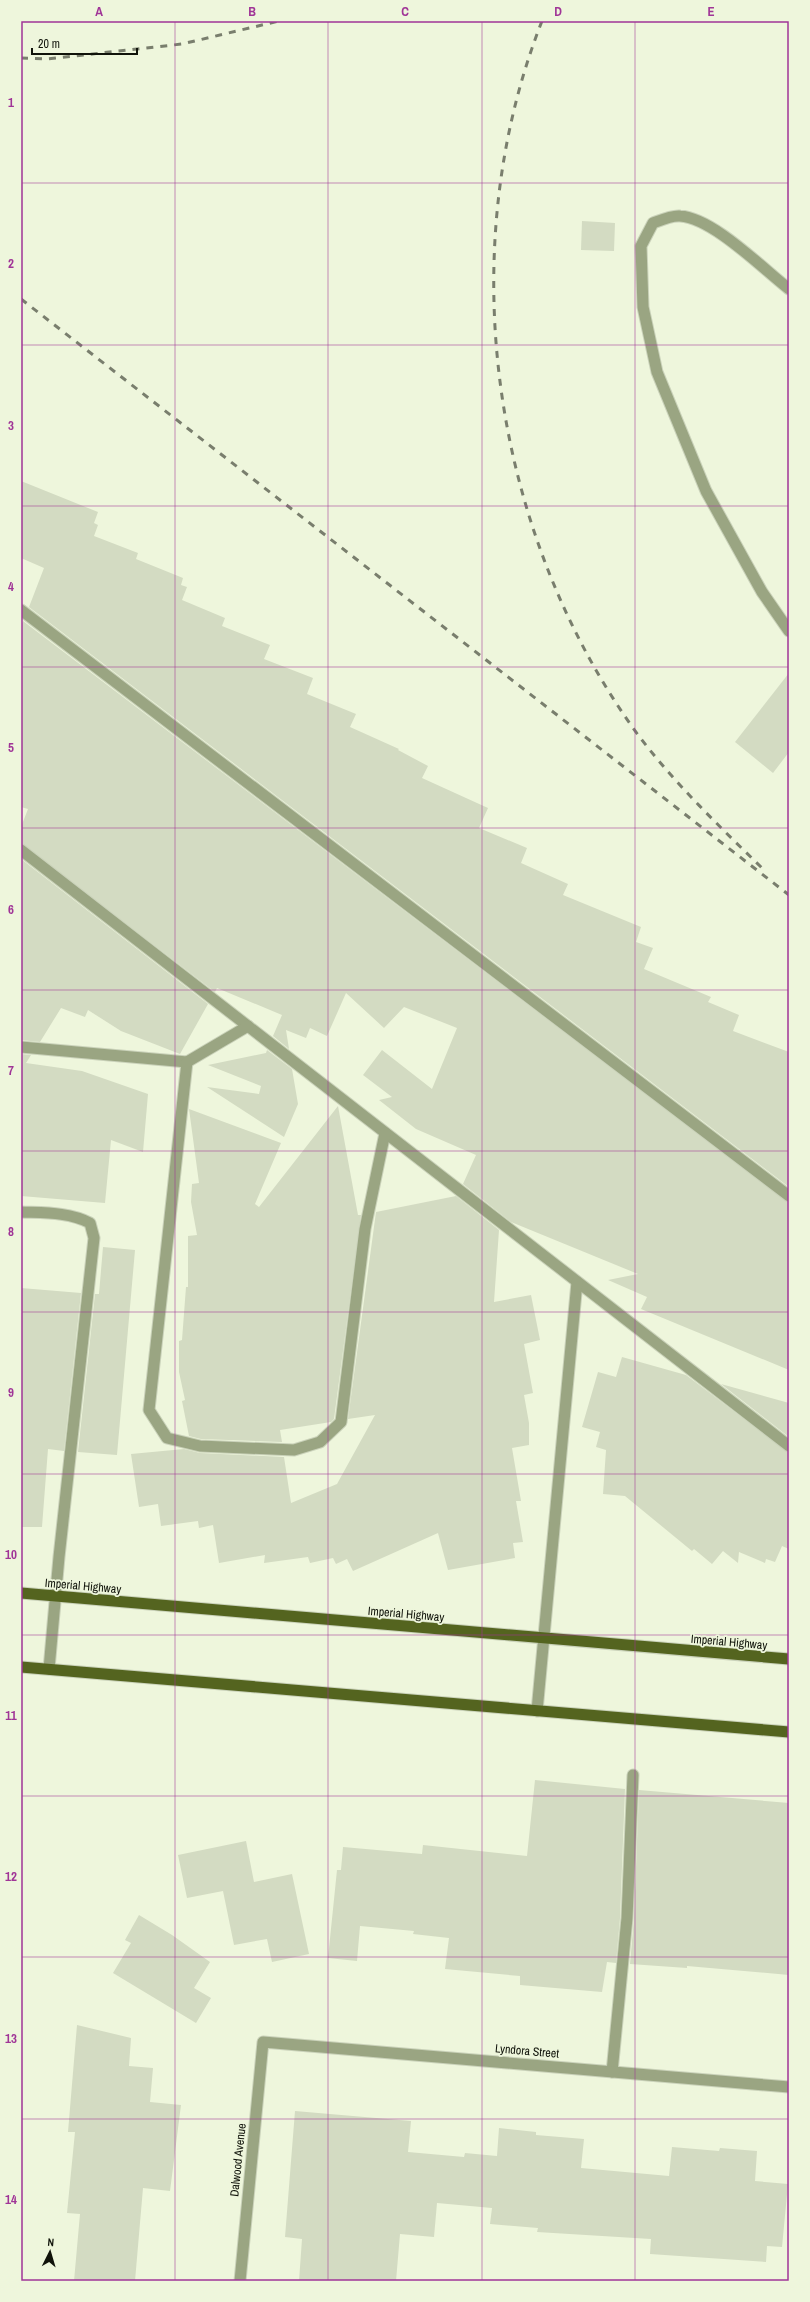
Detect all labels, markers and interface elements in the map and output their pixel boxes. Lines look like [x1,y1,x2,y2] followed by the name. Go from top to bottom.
[95,3,103,20] text: A
[248,3,256,20] text: B
[401,3,409,20] text: C
[554,3,562,20] text: D
[707,3,715,20] text: E
[32,30,137,56] scale bar
[38,36,60,52] text: 20 m
[8,94,14,111] text: 1
[8,255,14,272] text: 2
[8,417,14,434] text: 3
[8,578,14,595] text: 4
[8,739,14,756] text: 5
[8,901,14,918] text: 6
[8,1062,14,1079] text: 7
[8,1223,14,1240] text: 8
[8,1384,14,1401] text: 9
[5,1546,17,1563] text: 10
[44,1575,122,1597] street label: Imperial Highway
[367,1603,445,1625] street label: Imperial Highway
[690,1631,768,1653] street label: Imperial Highway
[5,1707,17,1724] text: 11
[5,1868,17,1885] text: 12
[5,2030,17,2047] text: 13
[494,2040,560,2062] street label: Lyndora Street
[226,2123,250,2197] street label: Dalwood Avenue
[5,2191,17,2208] text: 14
[30,2232,70,2272] north arrow
[47,2235,55,2249] text: N

